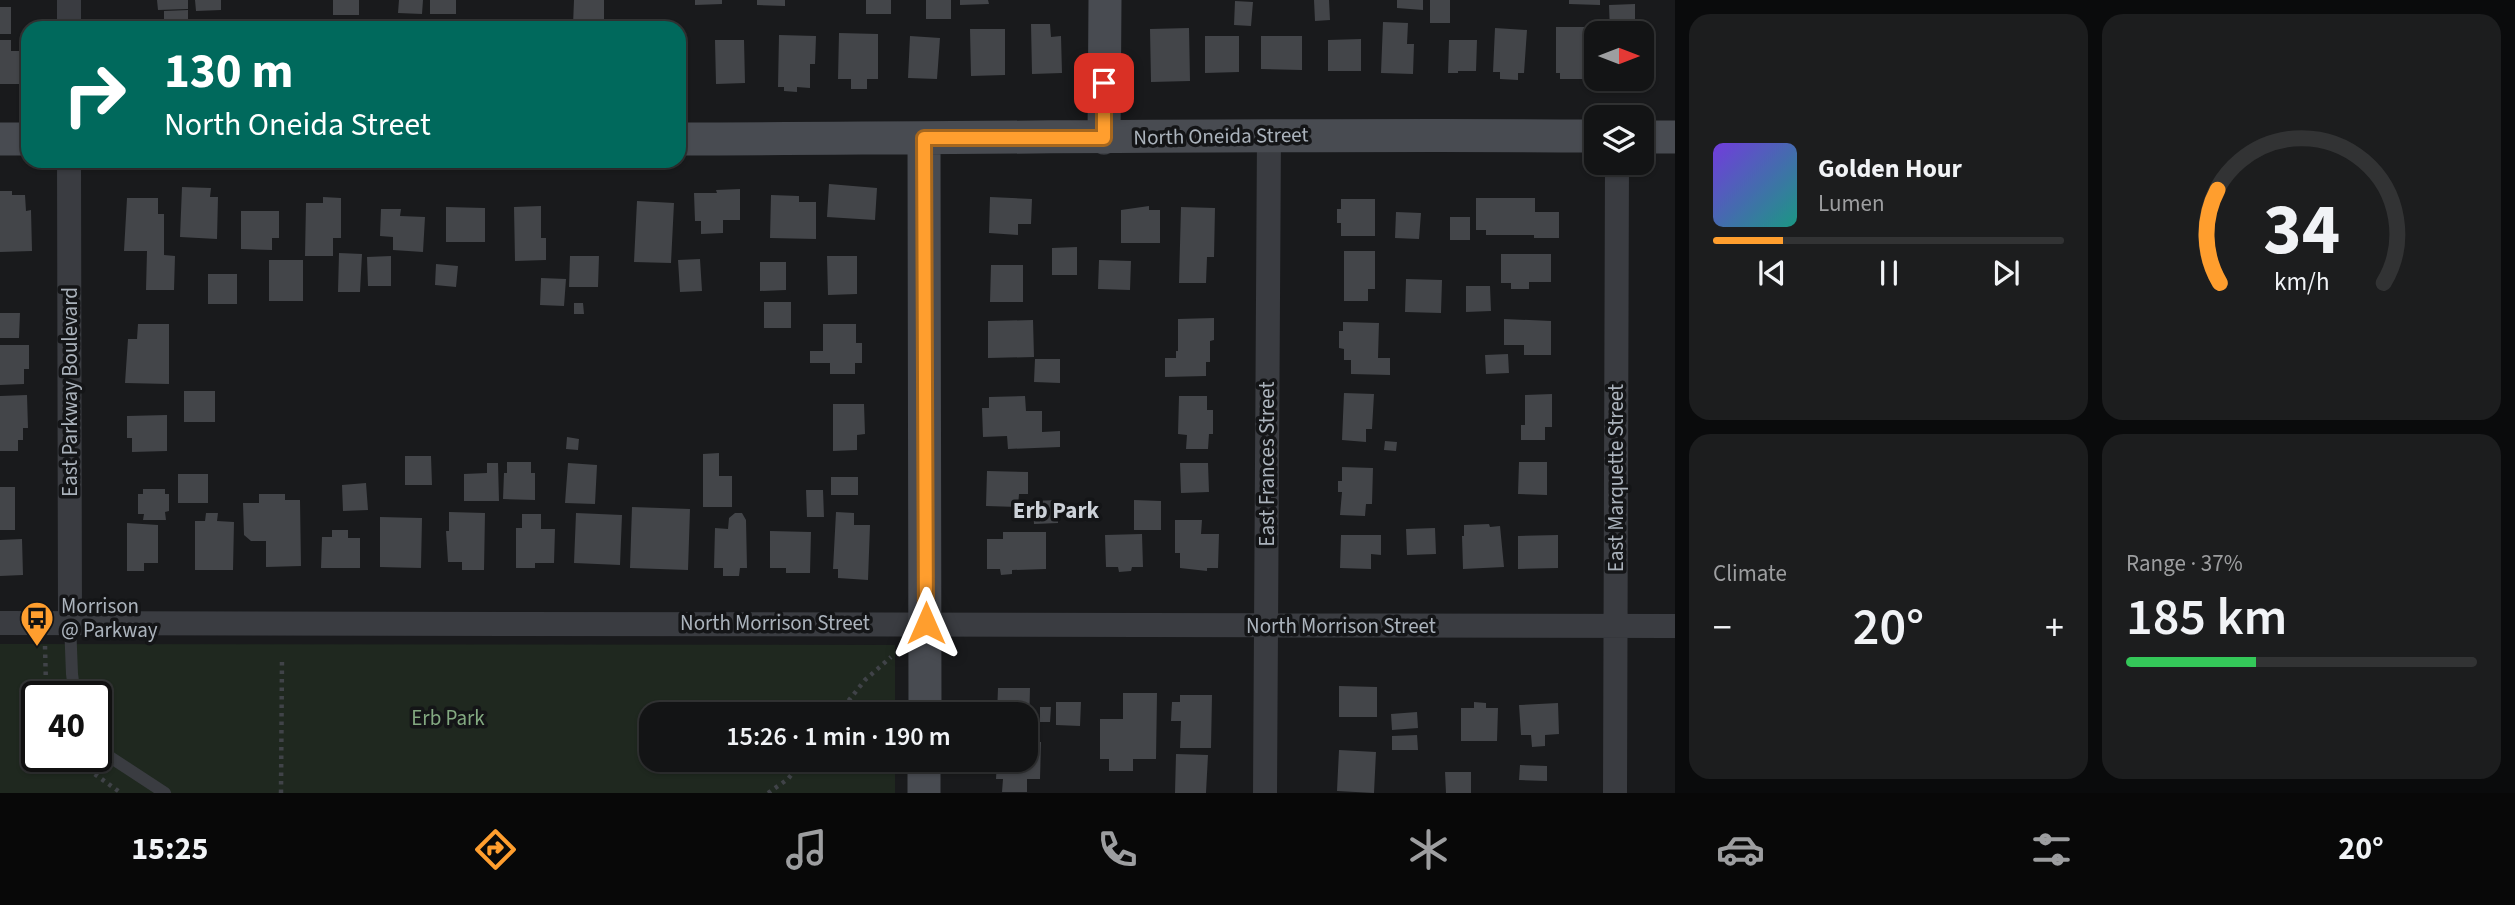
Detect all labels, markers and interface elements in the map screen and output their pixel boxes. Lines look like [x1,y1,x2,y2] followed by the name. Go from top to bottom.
[1584,21,1654,91] north arrow
[1584,21,1654,175] map controls
[164,37,293,107] text: 130 m
[49,49,140,140] icon: right
[1074,53,1134,113] pin
[1085,64,1123,102] icon: arrive
[164,102,431,148] text: North Oneida Street
[1584,105,1654,175] button: layers
[1133,119,1309,153] street label: North Oneida Street
[1818,150,1962,187] text: Golden Hour
[2263,179,2340,283] text: 34
[1818,187,1885,220] text: Lumen
[1753,254,1791,292] icon: previous
[1870,254,1908,292] icon: pause
[1987,254,2025,292] icon: next
[2274,264,2329,300] text: km/h
[55,287,85,497] street label: East Parkway Boulevard
[1252,381,1282,547] street label: East Frances Street
[1601,384,1631,572] street label: East Marquette Street
[1013,494,1100,527] district label: Erb Park
[2126,547,2243,580] text: Range · 37%
[1713,557,1787,590] text: Climate
[2126,581,2287,655] text: 185 km
[889,586,963,660] position arrow
[61,591,158,645] place label: Morrison @ Parkway
[1853,591,1924,665] text: 20°
[18,599,56,648] bus stop icon: Morrison @ Parkway
[1713,601,1732,655] text: −
[2045,601,2064,655] text: +
[680,608,870,638] street label: North Morrison Street
[1246,611,1436,641] street label: North Morrison Street
[21,681,112,772] speed limit sign: 40
[411,703,485,733] park label: Erb Park
[726,718,951,755] text: 15:26 · 1 min · 190 m
[471,825,520,874] icon: directions
[782,825,831,874] icon: music
[1093,825,1142,874] icon: phone
[1404,825,1453,874] icon: climate
[1716,825,1765,874] icon: car
[2027,825,2076,874] icon: filters
[131,826,208,872] text: 15:25
[2338,826,2384,872] text: 20°

